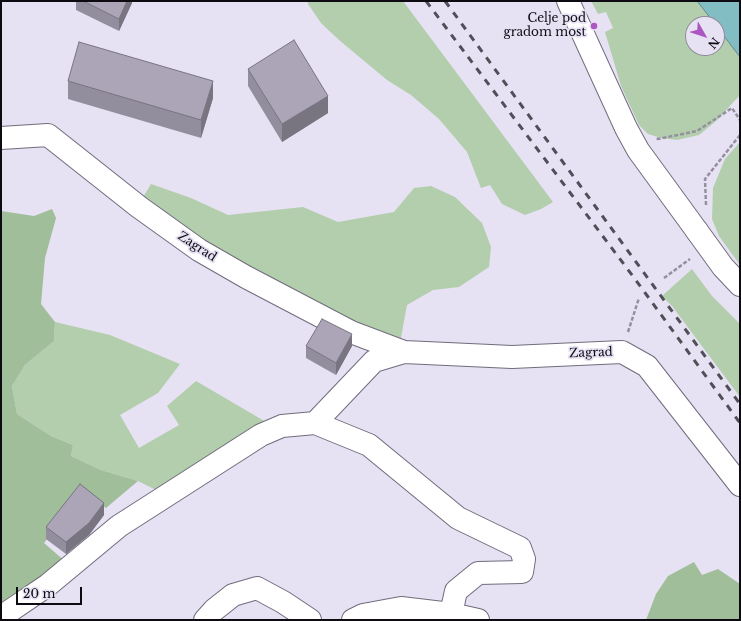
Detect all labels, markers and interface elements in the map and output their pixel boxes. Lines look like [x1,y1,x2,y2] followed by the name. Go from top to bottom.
[503,12,586,40] place label: Celje pod gradom most
[685,16,725,56] north arrow
[589,21,599,31] marker: Celje pod gradom most
[705,34,722,51] text: N
[175,229,219,265] street label: Zagrad
[569,345,613,361] street label: Zagrad
[18,579,84,605] scale bar
[23,586,55,601] text: 20 m

